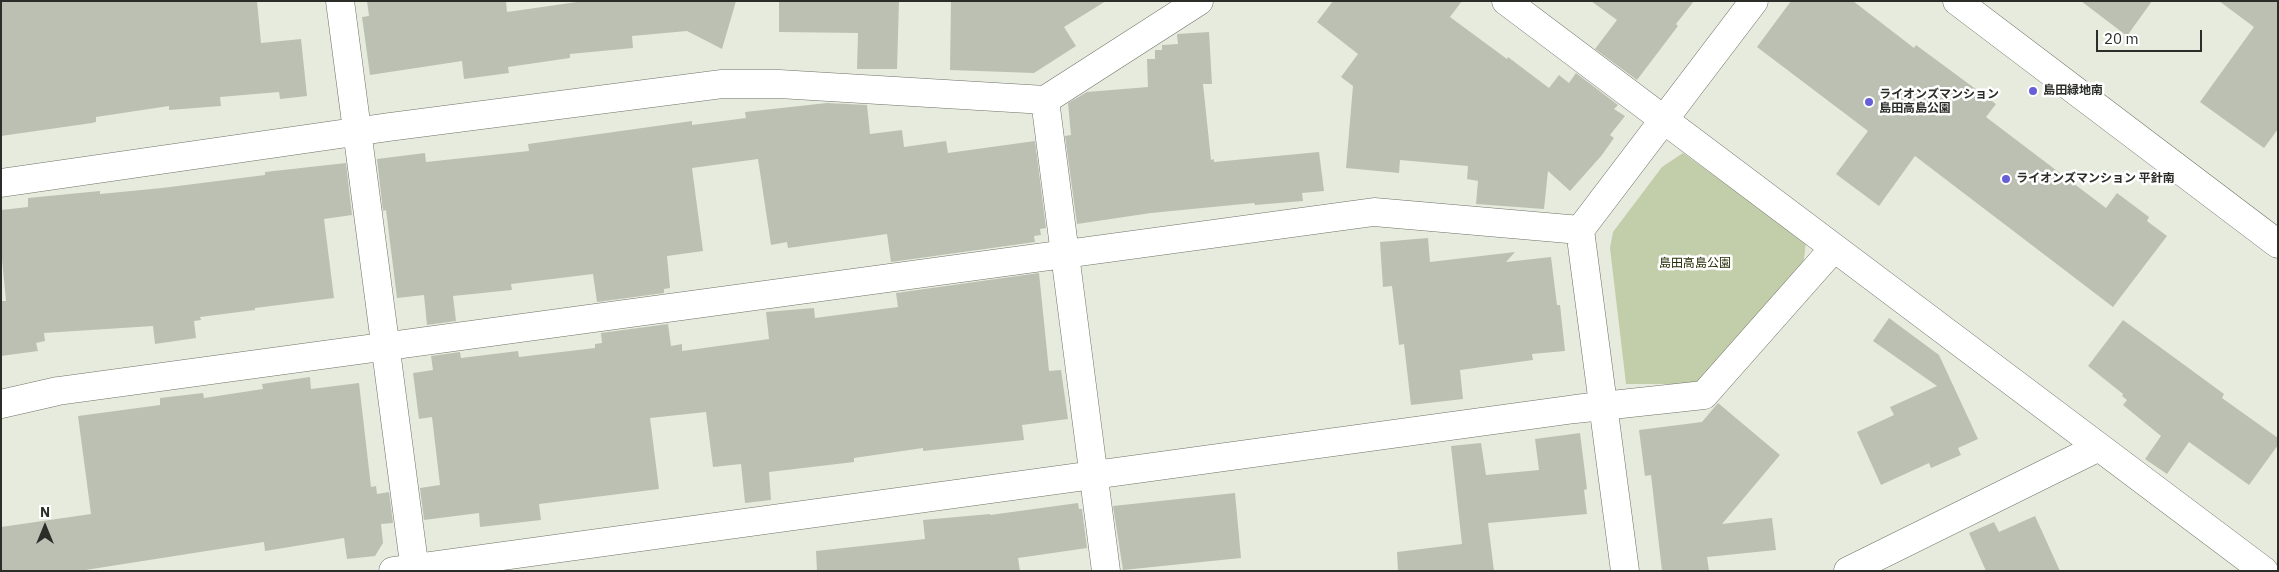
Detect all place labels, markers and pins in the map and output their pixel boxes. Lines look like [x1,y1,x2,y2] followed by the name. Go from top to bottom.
[2043,84,2103,98] place label: 島田緑地南
[2027,85,2039,97] marker: 島田緑地南
[1879,88,1999,116] place label: ライオンズマンション 島田高島公園
[1863,96,1875,108] marker: ライオンズマンション 島田高島公園
[2016,172,2175,186] place label: ライオンズマンション 平針南
[2000,173,2012,185] marker: ライオンズマンション 平針南

